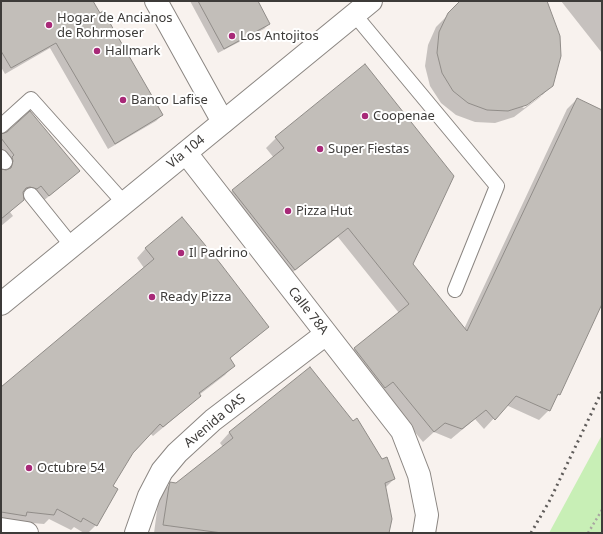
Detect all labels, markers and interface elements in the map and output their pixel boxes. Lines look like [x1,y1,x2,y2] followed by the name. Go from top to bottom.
[57,10,173,41] place label: Hogar de Ancianos de Rohrmoser
[44,20,54,30] marker: Hogar de Ancianos de Rohrmoser
[240,28,319,44] place label: Los Antojitos
[227,31,237,41] marker: Los Antojitos
[105,43,160,59] place label: Hallmark
[92,46,102,56] marker: Hallmark
[131,92,208,108] place label: Banco Lafise
[118,95,128,105] marker: Banco Lafise
[373,108,435,124] place label: Coopenae
[360,111,370,121] marker: Coopenae
[164,132,208,172] street label: Vía 104
[328,141,409,157] place label: Super Fiestas
[315,144,325,154] marker: Super Fiestas
[296,203,352,219] place label: Pizza Hut
[283,206,293,216] marker: Pizza Hut
[189,245,248,261] place label: Il Padrino
[176,248,186,258] marker: Il Padrino
[285,284,331,338] street label: Calle 78A
[160,289,231,305] place label: Ready Pizza
[147,292,157,302] marker: Ready Pizza
[181,391,249,451] street label: Avenida 0AS
[37,460,105,476] place label: Octubre 54
[24,463,34,473] marker: Octubre 54

